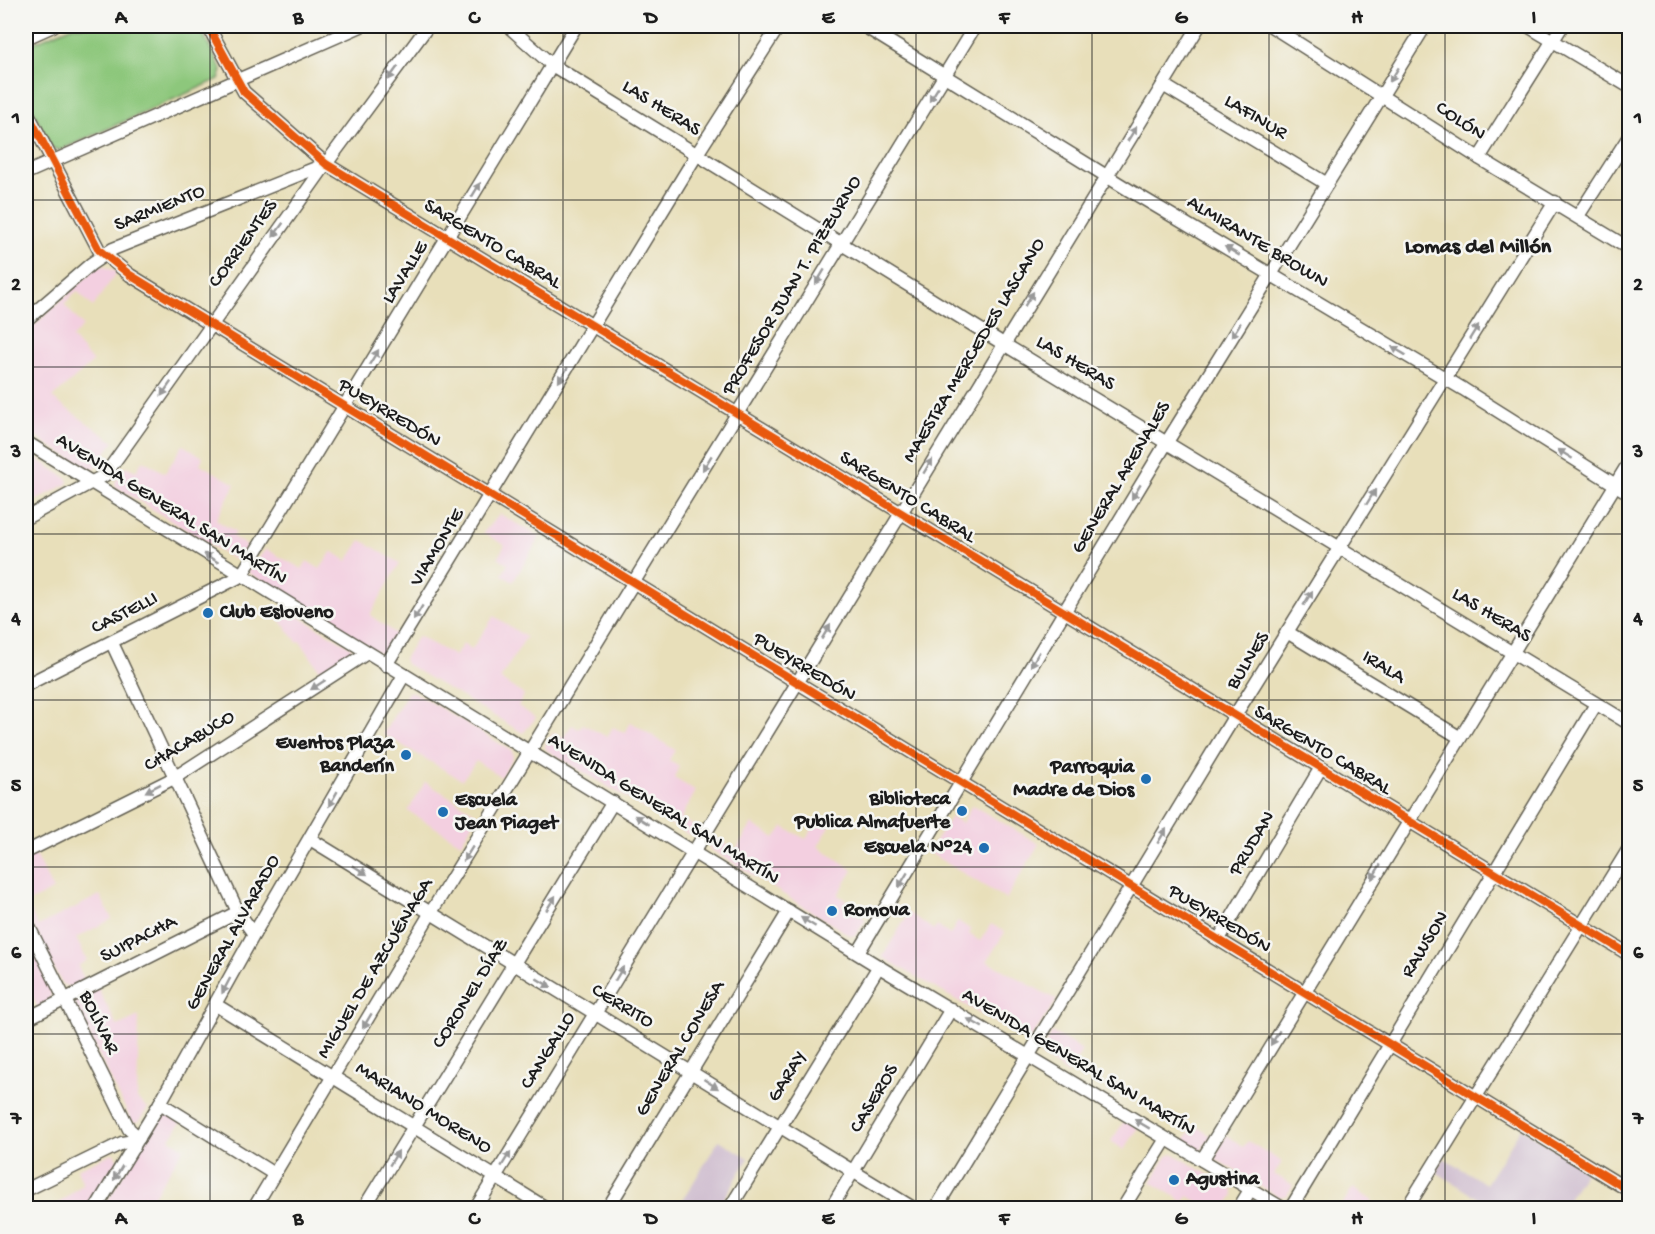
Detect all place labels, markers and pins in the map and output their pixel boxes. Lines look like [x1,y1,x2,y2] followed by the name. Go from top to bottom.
[219,602,334,625] place label: Club Esloveno
[201,606,215,620] marker: Club Esloveno
[276,733,395,779] place label: Eventos Plaza Banderín
[399,748,413,762] marker: Eventos Plaza Banderín
[1013,757,1136,803] place label: Parroquia Madre de Dios
[1139,772,1153,786] marker: Parroquia Madre de Dios
[794,789,951,835] place label: Biblioteca Publica Almafuerte
[454,790,559,836] place label: Escuela Jean Piaget
[955,804,969,818] marker: Biblioteca Publica Almafuerte
[436,805,450,819] marker: Escuela Jean Piaget
[864,837,973,860] place label: Escuela N°24
[977,841,991,855] marker: Escuela N°24
[843,900,910,923] place label: Romova
[825,904,839,918] marker: Romova
[1185,1169,1260,1192] place label: Agustina
[1167,1173,1181,1187] marker: Agustina

